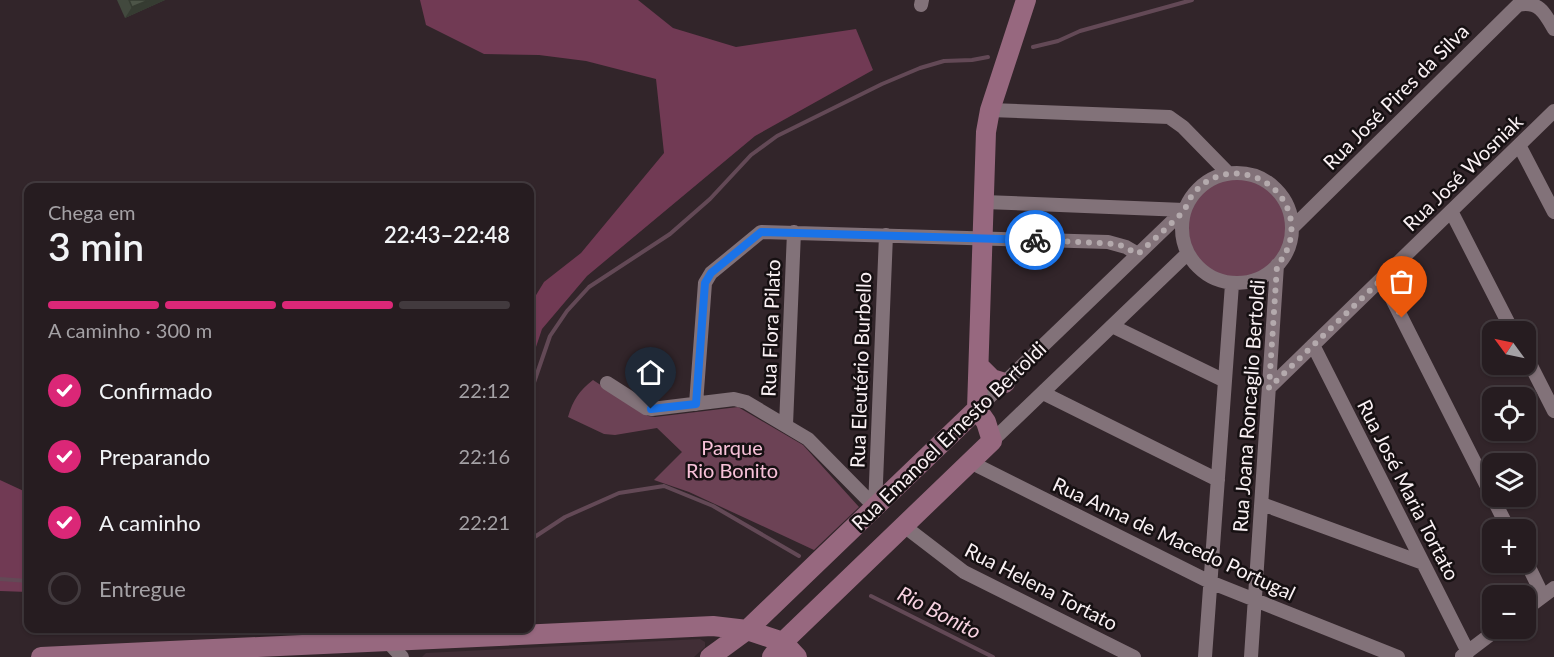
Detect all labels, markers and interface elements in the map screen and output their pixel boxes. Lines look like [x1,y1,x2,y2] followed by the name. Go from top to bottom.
[1317,18,1473,174] street label: Rua José Pires da Silva
[1398,109,1528,235] street label: Rua José Wosniak
[48,200,136,224] text: Chega em
[1005,210,1065,270] courier
[384,221,510,248] text: 22:43–22:48
[48,223,144,269] text: 3 min
[1019,224,1052,257] icon: bike
[1376,256,1427,318] pin
[756,259,784,397] street label: Rua Flora Pilato
[1385,265,1418,298] icon: bag
[845,272,875,468] street label: Rua Eleutério Burbello
[1227,279,1269,533] street label: Rua Joana Roncaglio Bertoldi
[48,318,212,342] text: A caminho · 300 m
[1482,321,1536,375] north arrow
[1482,321,1536,639] map controls
[846,336,1051,535] street label: Rua Emanoel Ernesto Bertoldi
[625,347,676,409] pin
[634,356,667,389] icon: home
[48,374,81,407] icon: check
[99,377,212,404] text: Confirmado
[459,378,510,402] text: 22:12
[1482,387,1536,441] button: locate
[1353,395,1465,584] street label: Rua José Maria Tortato
[686,435,778,482] park label: Parque Rio Bonito
[48,440,81,473] icon: check
[99,443,210,470] text: Preparando
[459,444,510,468] text: 22:16
[1482,453,1536,507] button: layers
[1049,471,1299,605] street label: Rua Anna de Macedo Portugal
[48,506,81,539] icon: check
[99,509,201,536] text: A caminho
[459,510,510,534] text: 22:21
[1482,519,1536,573] button: +
[961,537,1122,635] street label: Rua Helena Tortato
[99,575,186,602] text: Entregue
[894,580,986,643] water label: Rio Bonito
[1482,585,1536,639] button: −

